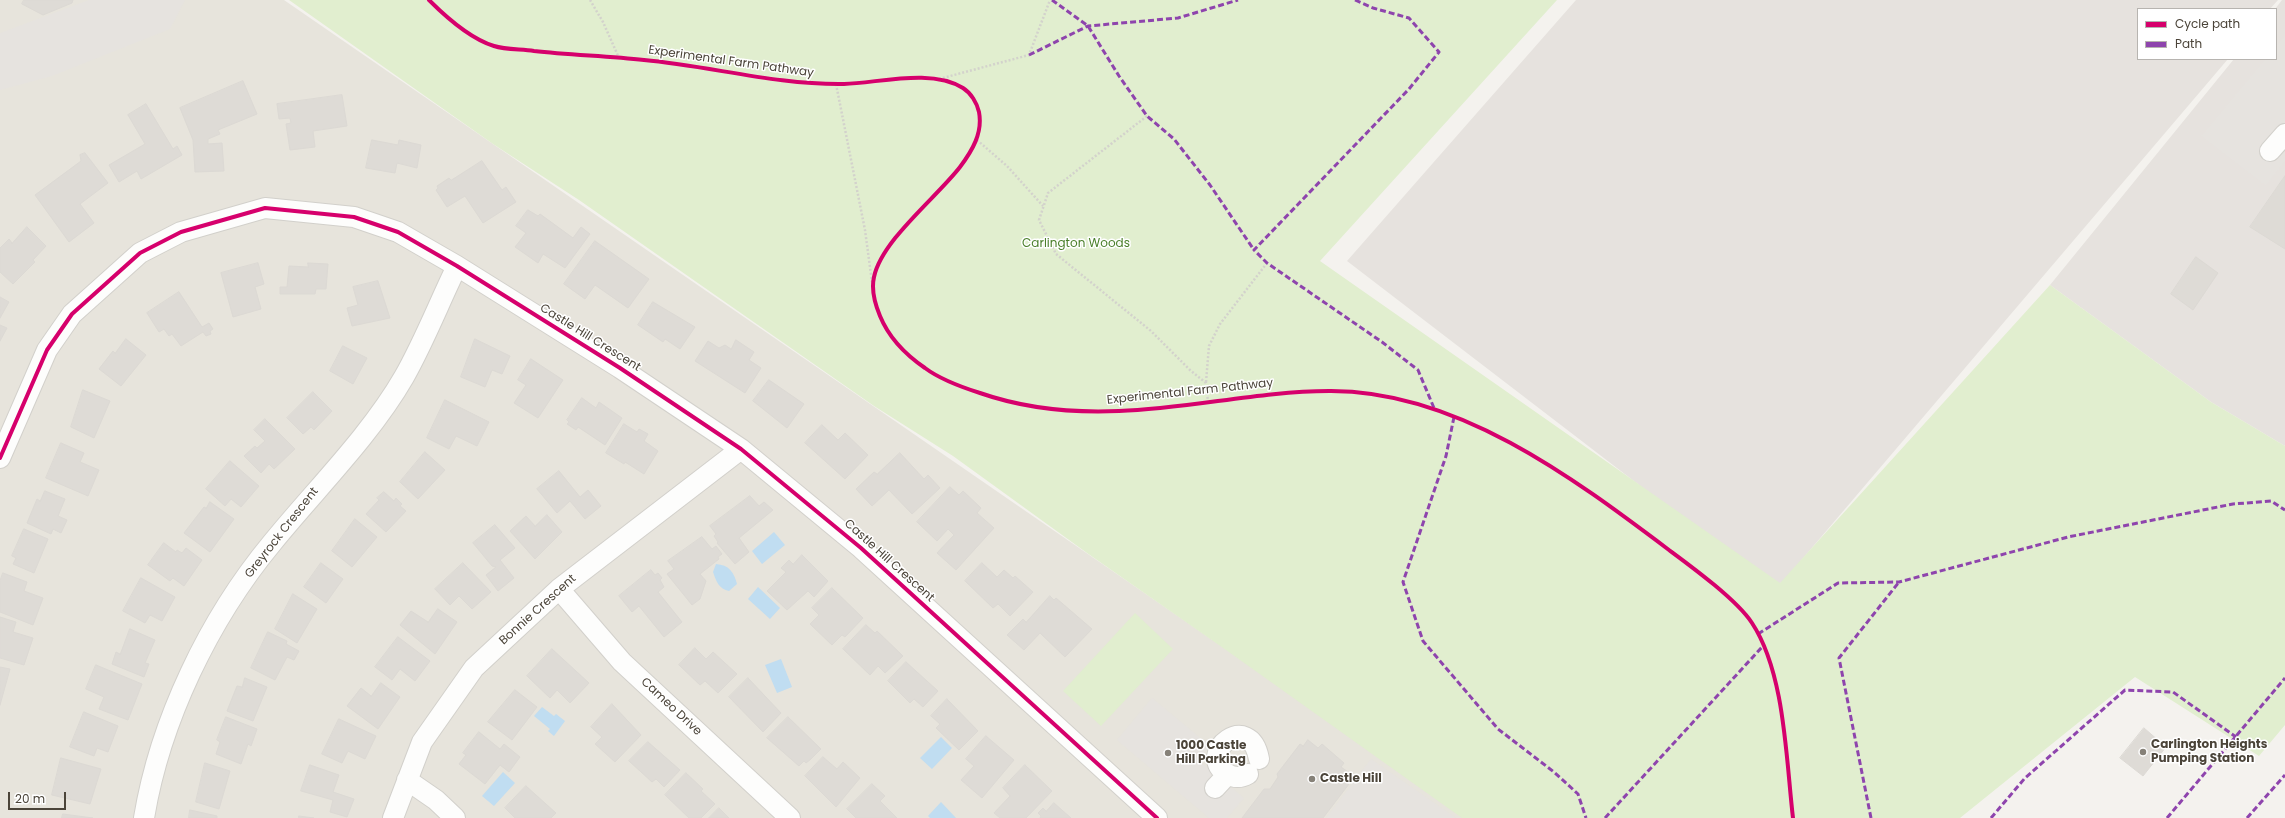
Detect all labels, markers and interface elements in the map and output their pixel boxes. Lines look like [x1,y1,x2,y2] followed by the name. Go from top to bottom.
[2137,8,2277,60] legend
[2175,15,2240,32] text: Cycle path
[2175,35,2202,52] text: Path
[647,43,815,81] street label: Experimental Farm Pathway
[1022,237,1130,251] park label: Carlington Woods
[537,301,643,375] street label: Castle Hill Crescent
[1106,376,1274,408] street label: Experimental Farm Pathway
[242,485,322,581] street label: Greyrock Crescent
[841,517,937,605] street label: Castle Hill Crescent
[497,572,579,648] street label: Bonnie Crescent
[638,675,704,739] street label: Cameo Drive
[2151,738,2267,766] place label: Carlington Heights Pumping Station
[1176,739,1246,767] place label: 1000 Castle Hill Parking
[2138,747,2148,757] marker: Carlington Heights Pumping Station
[1163,748,1173,758] marker: 1000 Castle Hill Parking
[1320,772,1382,786] place label: Castle Hill
[1307,774,1317,784] marker: Castle Hill
[10,784,68,810] scale bar
[15,790,45,807] text: 20 m

